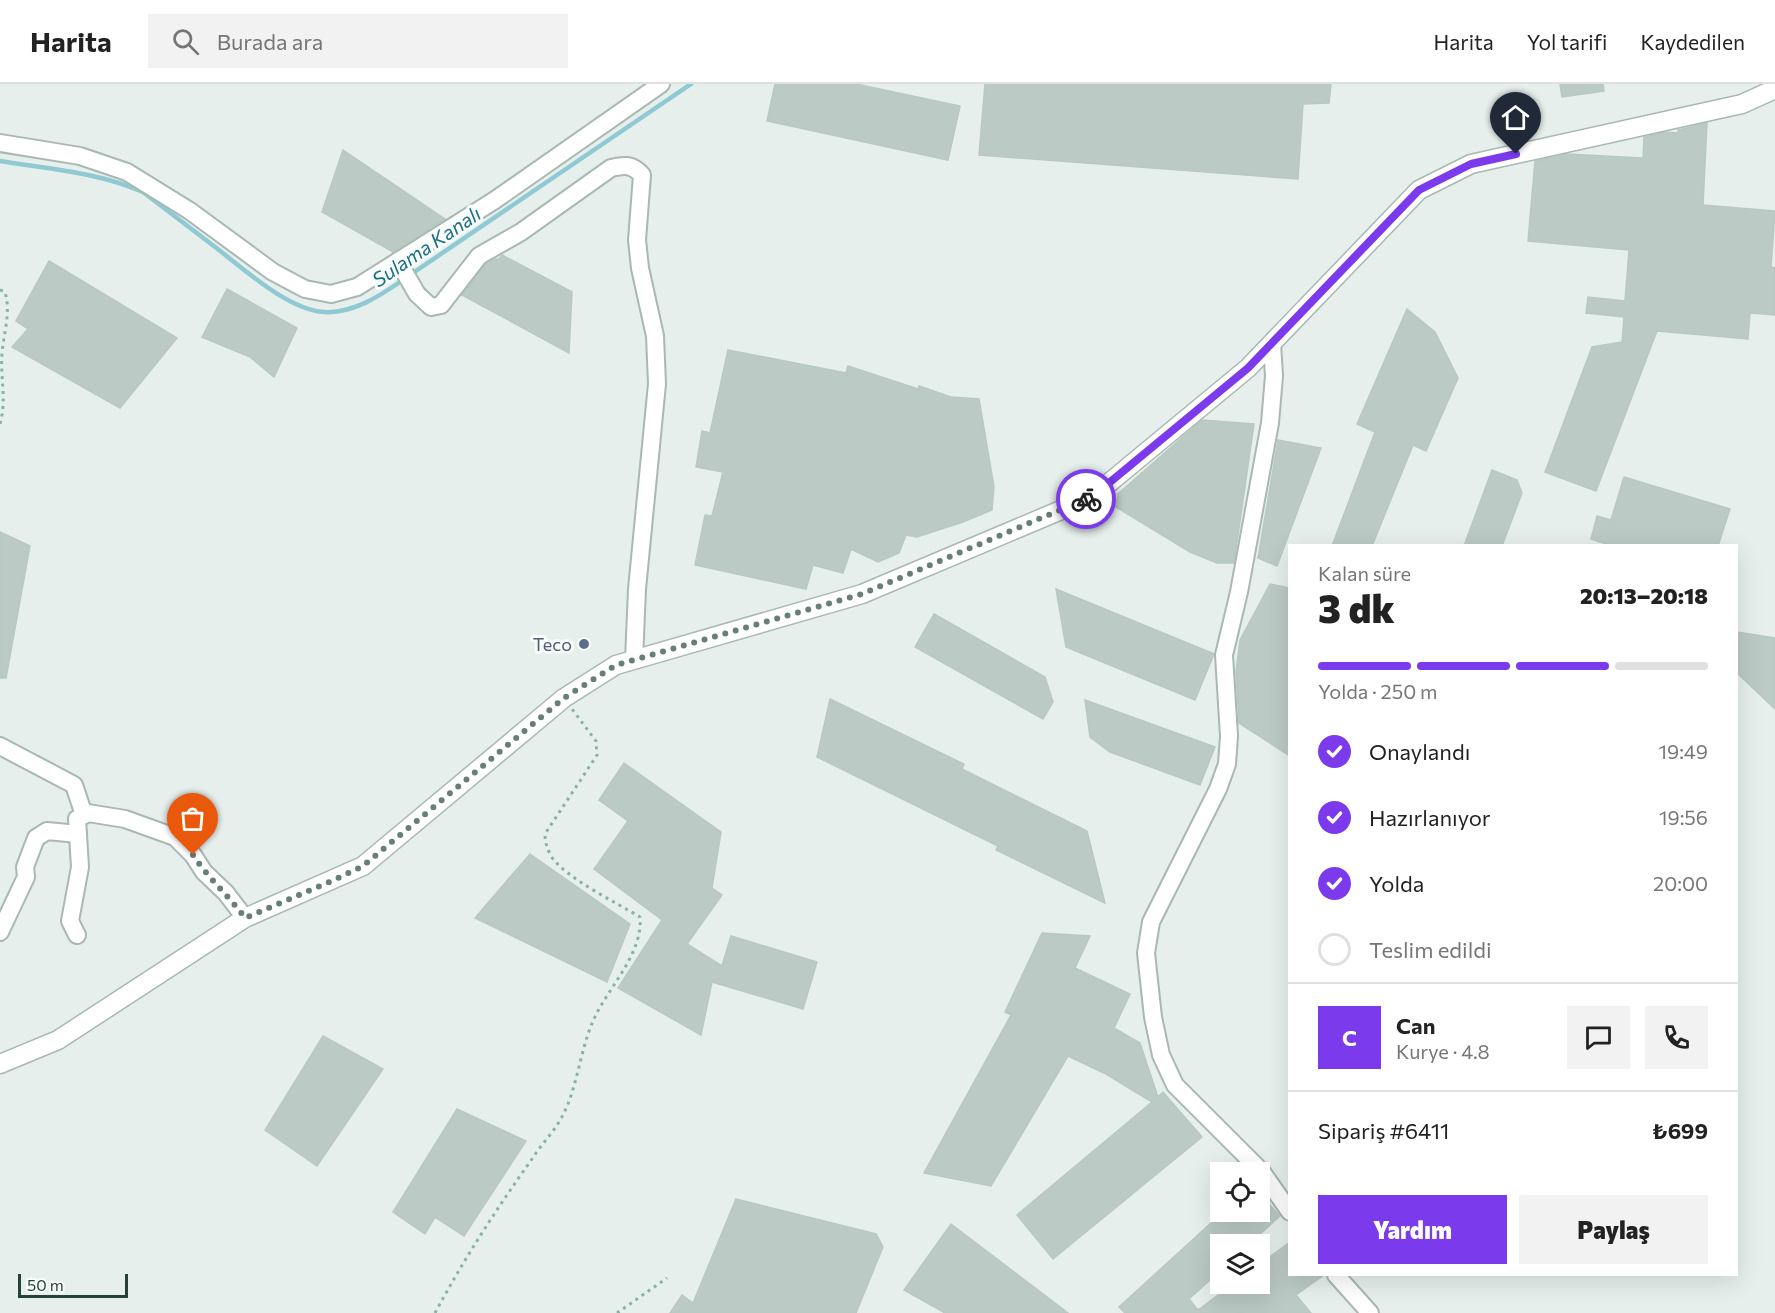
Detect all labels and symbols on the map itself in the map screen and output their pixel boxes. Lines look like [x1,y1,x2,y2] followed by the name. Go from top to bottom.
[1490,92,1541,154] pin
[367,201,485,291] water label: Sulama Kanalı
[1056,469,1116,529] courier
[533,633,572,655] place label: Teco
[577,637,591,651] marker: Teco
[167,793,218,855] pin
[18,1271,128,1298] scale bar

